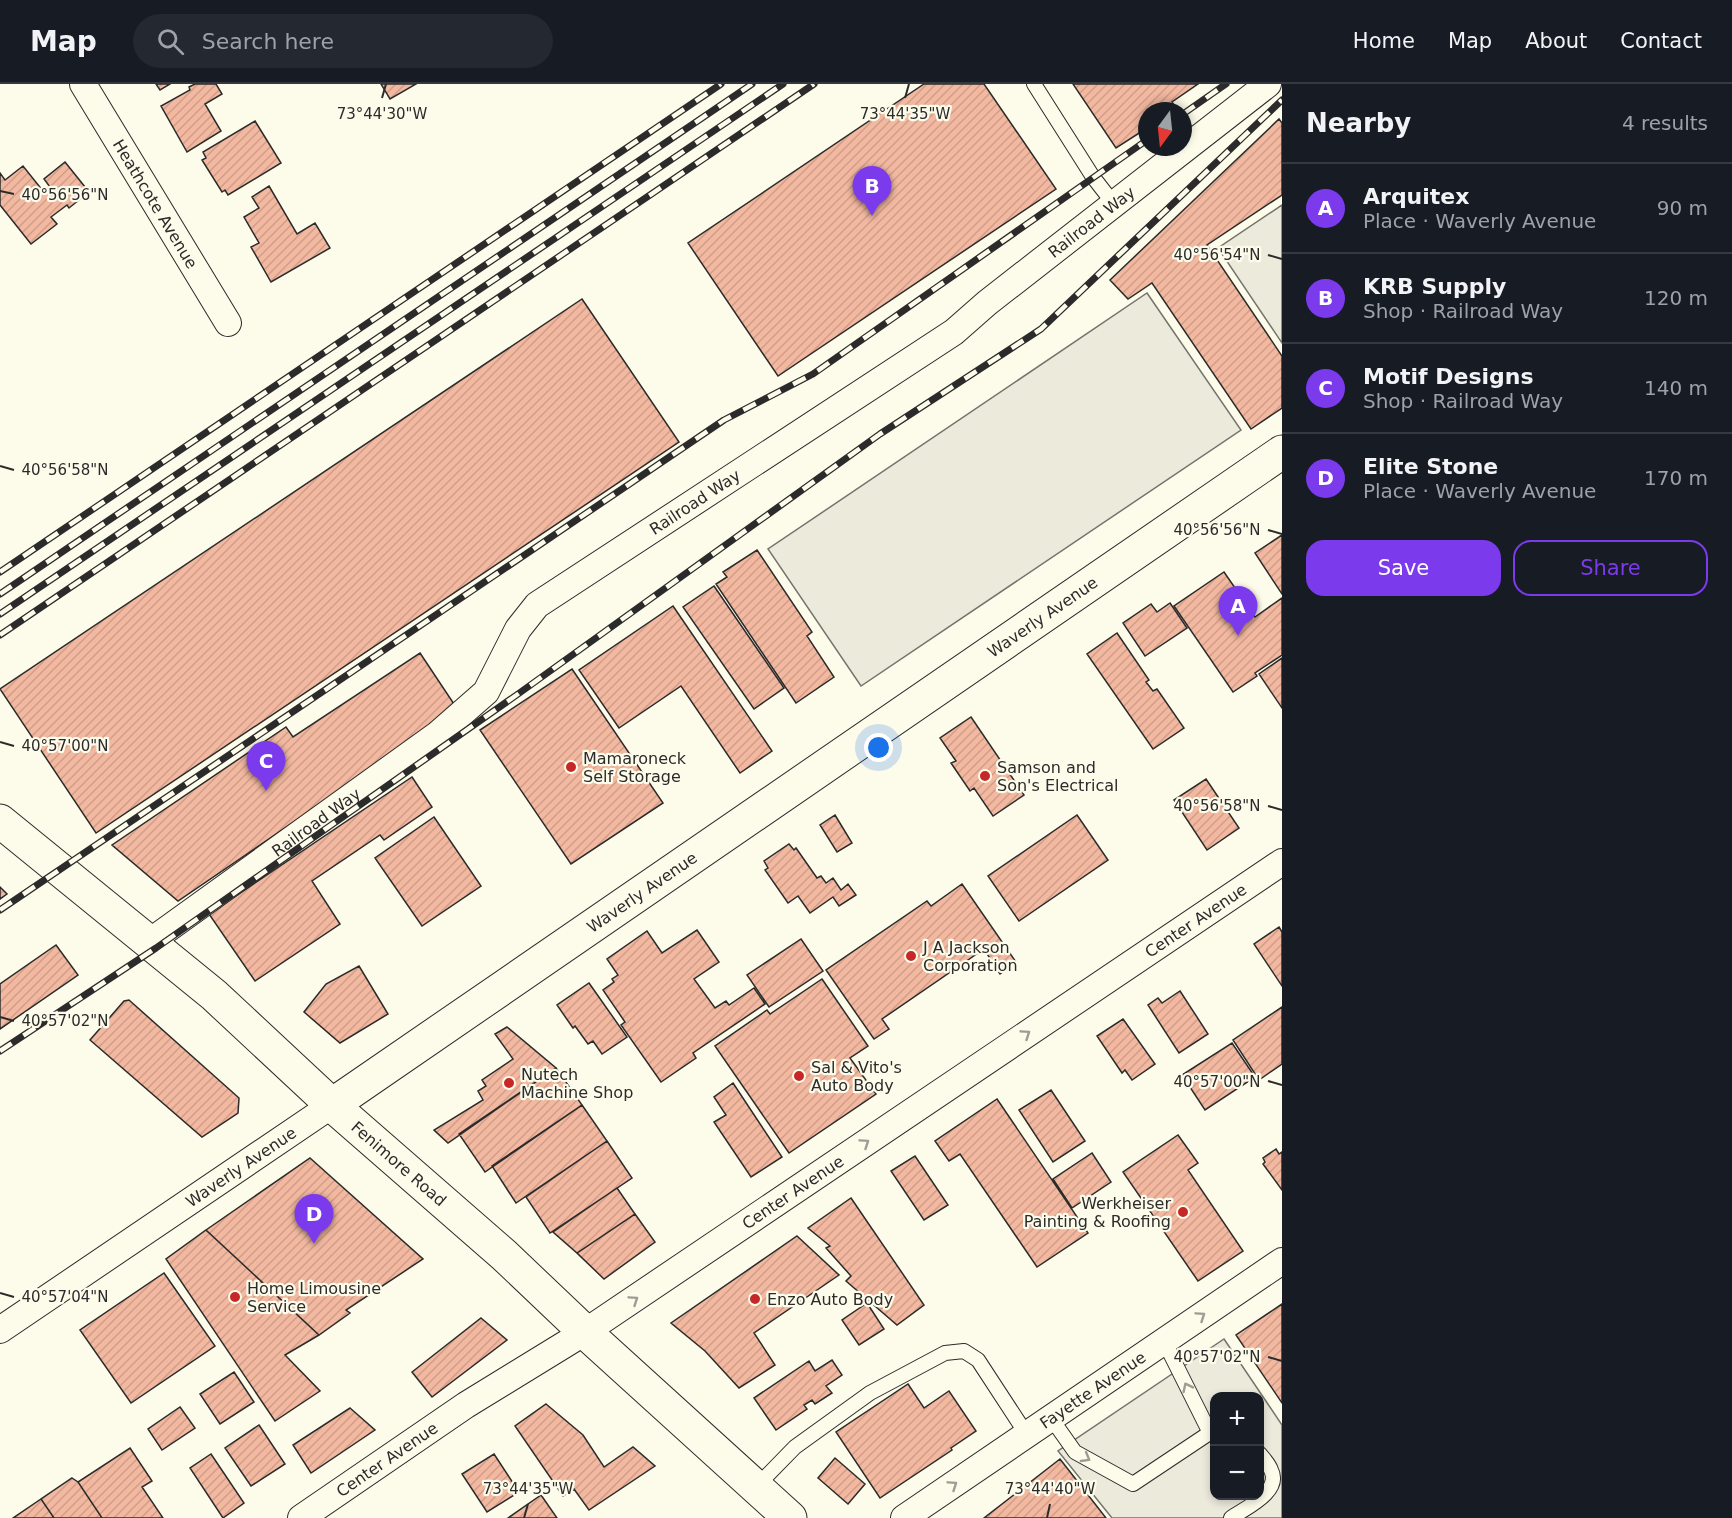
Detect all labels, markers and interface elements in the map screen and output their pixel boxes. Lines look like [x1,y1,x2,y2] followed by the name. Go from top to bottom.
[133,14,553,68] search box
[30,25,97,58] text: Map
[154,25,187,58] icon: search
[202,29,334,54] text: Search here
[1353,29,1415,53] text: Home
[1448,29,1492,53] text: Map
[1525,29,1587,53] text: About
[1620,29,1702,53] text: Contact
[1138,102,1192,156] north arrow
[337,105,427,123] text: 73°44'30"W
[860,105,950,123] text: 73°44'35"W
[1306,108,1411,138] text: Nearby
[1622,111,1708,135] text: 4 results
[109,136,202,272] street label: Heathcote Avenue
[852,166,892,216] pin: B
[1044,182,1138,261] street label: Railroad Way
[1363,184,1469,209] text: Arquitex
[21,186,109,204] text: 40°56'56"N
[1318,196,1333,220] text: A
[1657,196,1708,220] text: 90 m
[1363,209,1596,233] text: Place · Waverly Avenue
[1173,246,1261,264] text: 40°56'54"N
[1363,274,1506,299] text: KRB Supply
[1318,286,1333,310] text: B
[1644,286,1708,310] text: 120 m
[1363,299,1563,323] text: Shop · Railroad Way
[1363,364,1534,389] text: Motif Designs
[1318,376,1333,400] text: C
[1644,376,1708,400] text: 140 m
[1363,389,1563,413] text: Shop · Railroad Way
[1363,454,1498,479] text: Elite Stone
[21,461,109,479] text: 40°56'58"N
[646,465,744,538] street label: Railroad Way
[1317,466,1334,490] text: D
[1644,466,1708,490] text: 170 m
[1363,479,1596,503] text: Place · Waverly Avenue
[1173,521,1261,539] text: 40°56'56"N
[1306,540,1501,596] button: Save
[1513,540,1708,596] button: Share
[984,572,1101,661] street label: Waverly Avenue
[1218,586,1258,636] pin: A
[864,733,893,762] your location
[21,737,109,755] text: 40°57'00"N
[246,742,286,791] pin: C
[583,749,687,786] place label: Mamaroneck Self Storage
[997,758,1118,795] place label: Samson and Son's Electrical
[564,760,578,774] marker: Mamaroneck Self Storage
[978,769,992,783] marker: Samson and Son's Electrical
[268,784,364,860] street label: Railroad Way
[1173,797,1261,815] text: 40°56'58"N
[583,848,700,936] street label: Waverly Avenue
[1141,879,1250,961] street label: Center Avenue
[922,938,1018,975] place label: J A Jackson Corporation
[904,949,918,963] marker: J A Jackson Corporation
[21,1012,109,1030] text: 40°57'02"N
[1020,1030,1031,1041] one-way arrow
[811,1058,902,1095] place label: Sal & Vito's Auto Body
[521,1065,633,1102] place label: Nutech Machine Shop
[792,1069,806,1083] marker: Sal & Vito's Auto Body
[1173,1073,1261,1091] text: 40°57'00"N
[502,1076,516,1090] marker: Nutech Machine Shop
[348,1117,450,1210] street label: Fenimore Road
[182,1123,300,1211] street label: Waverly Avenue
[858,1140,869,1151] one-way arrow
[738,1151,847,1233] street label: Center Avenue
[294,1194,334,1244] pin: D
[1024,1194,1171,1231] place label: Werkheiser Painting & Roofing
[1176,1205,1190,1219] marker: Werkheiser Painting & Roofing
[247,1279,381,1316] place label: Home Limousine Service
[21,1288,109,1306] text: 40°57'04"N
[228,1290,242,1304] marker: Home Limousine Service
[767,1290,893,1309] place label: Enzo Auto Body
[748,1292,762,1306] marker: Enzo Auto Body
[627,1296,638,1307] one-way arrow
[1194,1312,1205,1323] one-way arrow
[1036,1347,1149,1432] street label: Fayette Avenue
[1173,1348,1261,1366] text: 40°57'02"N
[1183,1383,1194,1394] one-way arrow
[1210,1392,1264,1500] map controls
[1210,1392,1264,1446] button: +
[333,1418,441,1501] street label: Center Avenue
[1210,1446,1264,1500] button: −
[1080,1451,1090,1462] one-way arrow
[483,1480,573,1498] text: 73°44'35"W
[1005,1480,1095,1498] text: 73°44'40"W
[946,1481,957,1492] one-way arrow

